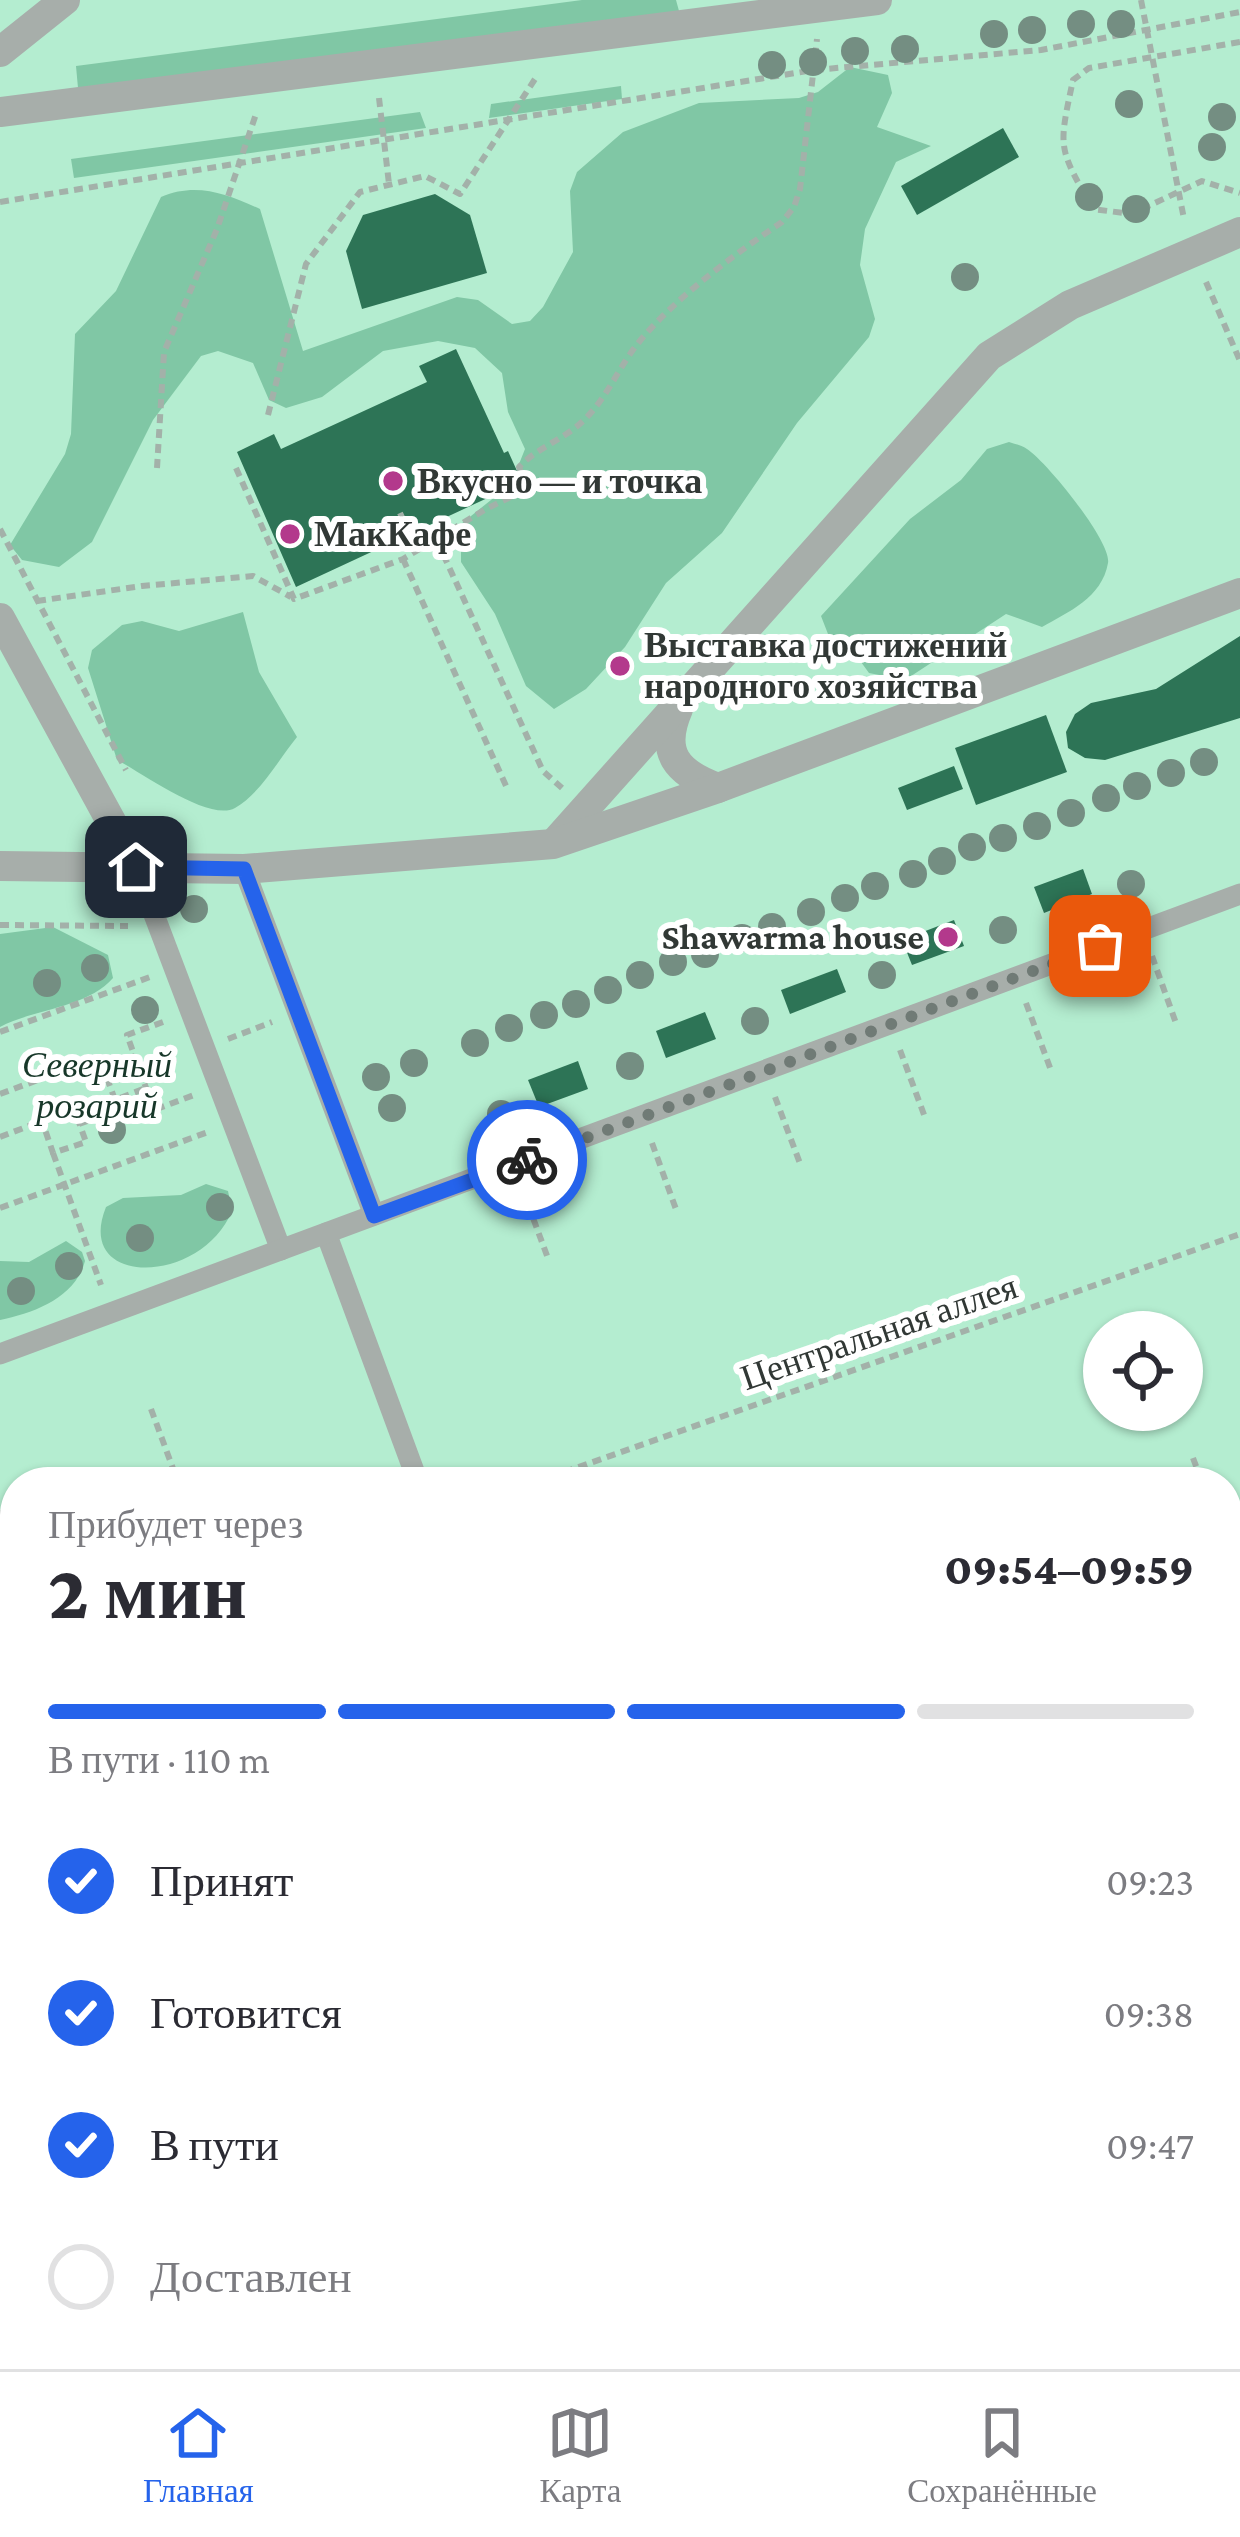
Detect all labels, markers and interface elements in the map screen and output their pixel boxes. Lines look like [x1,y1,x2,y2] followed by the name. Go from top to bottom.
[417,461,702,501] place label: Вкусно — и точка
[380,468,406,494] marker: Вкусно — и точка
[314,514,471,554] place label: МакКафе
[277,521,303,547] marker: МакКафе
[644,625,1007,706] place label: Выставка достижений народного хозяйства
[607,653,633,679] marker: Выставка достижений народного хозяйства
[85,816,187,918] pin
[103,834,169,900] icon: home
[1049,895,1151,997] pin
[1067,913,1133,979] icon: bag
[662,917,924,957] place label: Shawarma house
[935,924,961,950] marker: Shawarma house
[22,1045,172,1126] park label: Северный розарий
[467,1100,587,1220] courier
[494,1127,560,1193] icon: bike
[736,1266,1022,1398] street label: Центральная аллея
[1083,1311,1203,1431] map controls
[1083,1311,1203,1431] button: locate
[48,1503,303,1546] text: Прибудет через
[944,1544,1194,1594] text: 09:54–09:59
[48,1548,247,1635] text: 2 мин
[48,1738,270,1781] text: В пути · 110 m
[48,1848,114,1914] icon: check
[150,1856,294,1906] text: Принят
[1106,1860,1194,1903] text: 09:23
[48,1980,114,2046] icon: check
[150,1988,342,2038] text: Готовится
[1104,1992,1194,2035] text: 09:38
[48,2112,114,2178] icon: check
[150,2120,279,2170] text: В пути
[1106,2124,1194,2167] text: 09:47
[150,2252,352,2302] text: Доставлен
[143,2400,254,2510] tab: Главная
[540,2400,621,2510] tab: Карта
[907,2400,1097,2510] tab: Сохранённые

